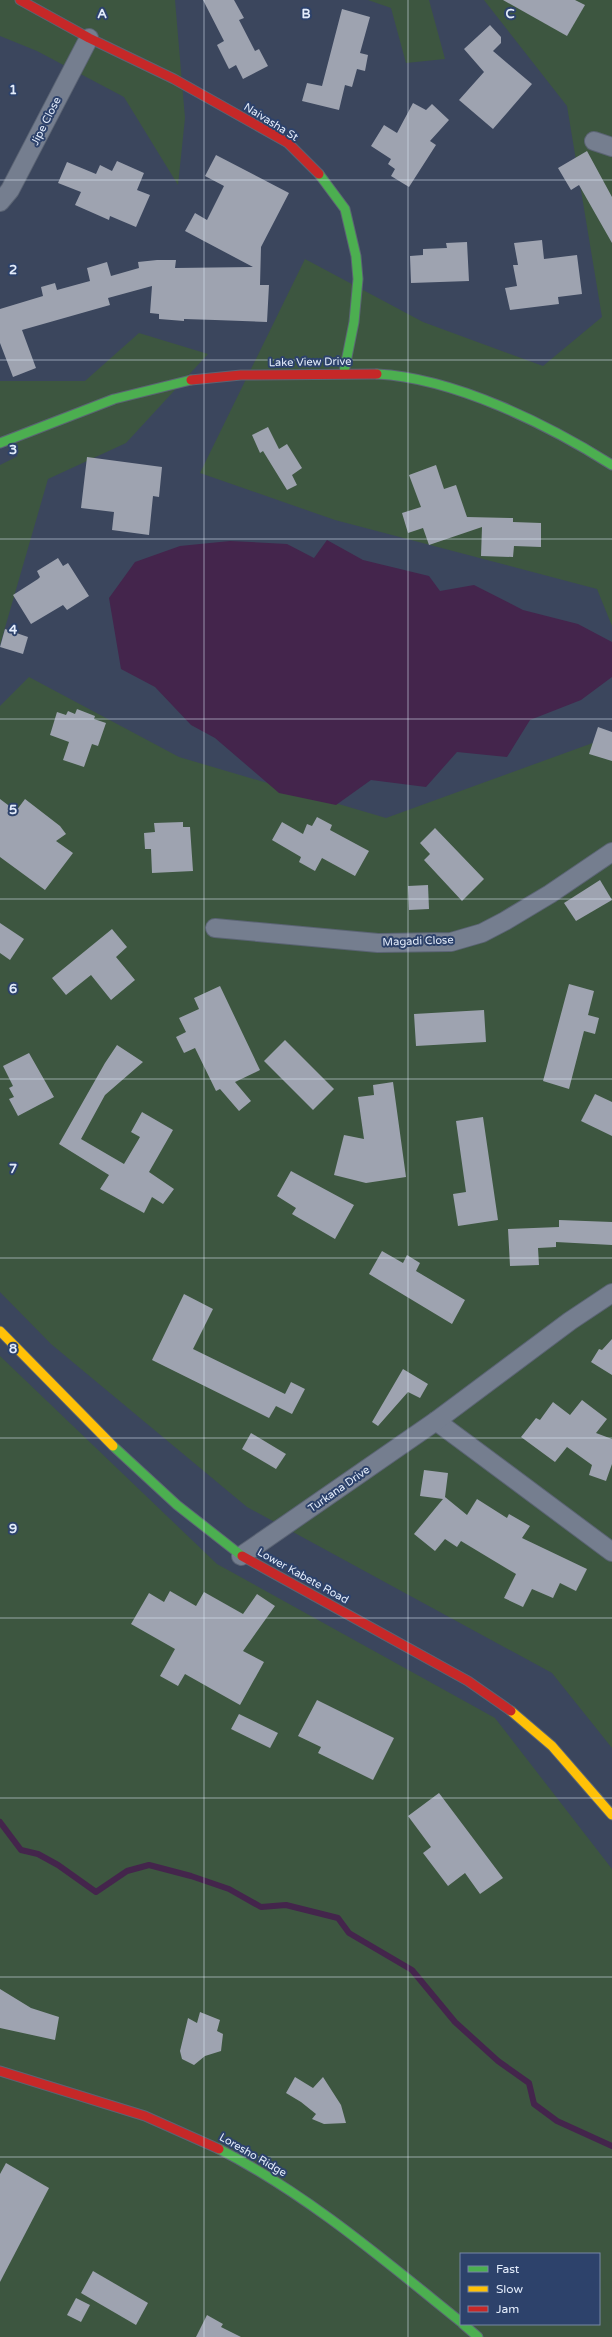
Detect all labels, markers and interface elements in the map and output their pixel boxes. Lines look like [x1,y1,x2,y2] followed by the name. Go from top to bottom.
[97,6,107,22] text: A
[301,6,311,22] text: B
[505,6,515,22] text: C
[9,82,17,98] text: 1
[28,95,64,147] street label: Jipe Close
[241,100,301,144] street label: Naivasha St
[9,262,17,278] text: 2
[269,355,351,369] street label: Lake View Drive
[9,442,17,458] text: 3
[9,622,18,638] text: 4
[9,802,17,818] text: 5
[382,933,454,949] street label: Magadi Close
[9,981,17,997] text: 6
[9,1161,17,1177] text: 7
[9,1341,17,1357] text: 8
[306,1463,372,1515] street label: Turkana Drive
[9,1521,17,1537] text: 9
[255,1545,351,1607] street label: Lower Kabete Road
[217,2130,289,2180] street label: Loresho Ridge
[460,2253,600,2325] legend
[496,2262,520,2276] text: Fast
[496,2282,523,2296] text: Slow
[496,2302,519,2316] text: Jam

